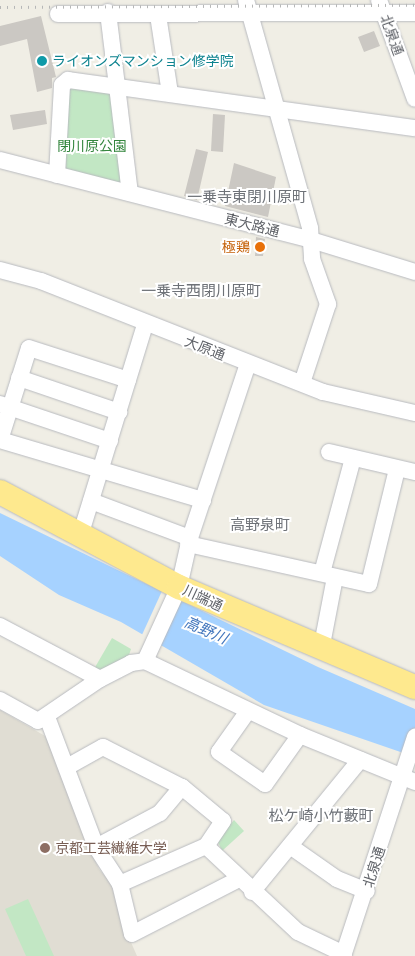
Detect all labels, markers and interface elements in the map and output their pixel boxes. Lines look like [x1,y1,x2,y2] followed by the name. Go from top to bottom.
[377,12,407,58] street label: 北泉通
[52,53,234,69] place label: ライオンズマンション修学院
[36,55,48,67] marker: ライオンズマンション修学院
[57,138,127,154] park label: 閉川原公園
[187,188,307,206] district label: 一乗寺東閉川原町
[223,210,281,240] street label: 東大路通
[222,239,250,255] place label: 極鶏
[254,241,266,253] marker: 極鶏
[141,282,261,300] district label: 一乗寺西閉川原町
[182,333,228,363] street label: 大原通
[230,516,290,534] district label: 高野泉町
[180,582,226,614] street label: 川端通
[182,613,230,647] water label: 高野川
[269,807,373,825] district label: 松ケ崎小竹藪町
[55,840,167,856] place label: 京都工芸繊維大学
[39,842,51,854] marker: 京都工芸繊維大学
[360,844,388,890] street label: 北泉通

